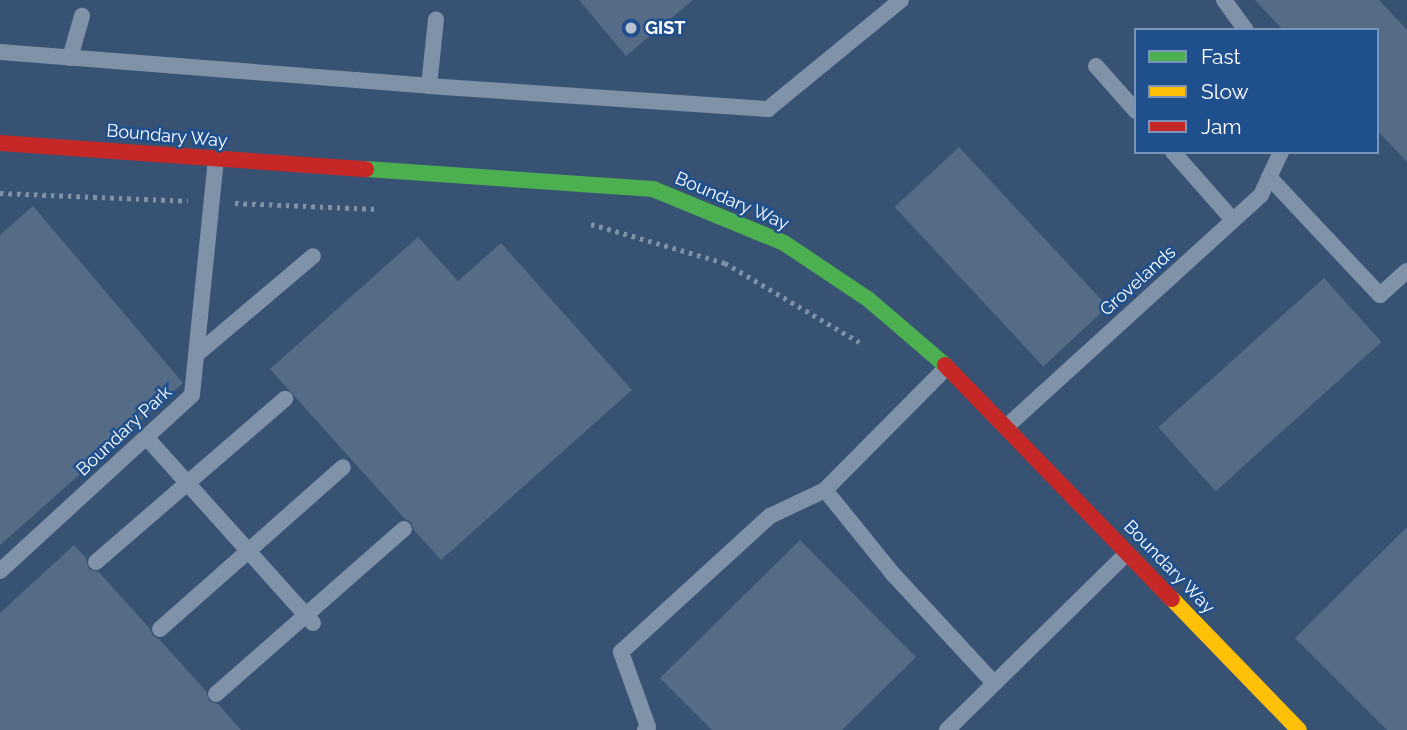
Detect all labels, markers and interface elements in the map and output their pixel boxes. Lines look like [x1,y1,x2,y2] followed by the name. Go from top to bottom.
[645,17,685,39] place label: GIST
[623,20,639,36] marker: GIST
[1134,28,1379,154] legend
[1201,44,1241,69] text: Fast
[1201,79,1249,104] text: Slow
[1201,114,1242,139] text: Jam
[105,120,229,152] street label: Boundary Way
[671,167,793,235] street label: Boundary Way
[1096,241,1180,321] street label: Grovelands
[72,381,176,481] street label: Boundary Park
[1119,515,1219,619] street label: Boundary Way

